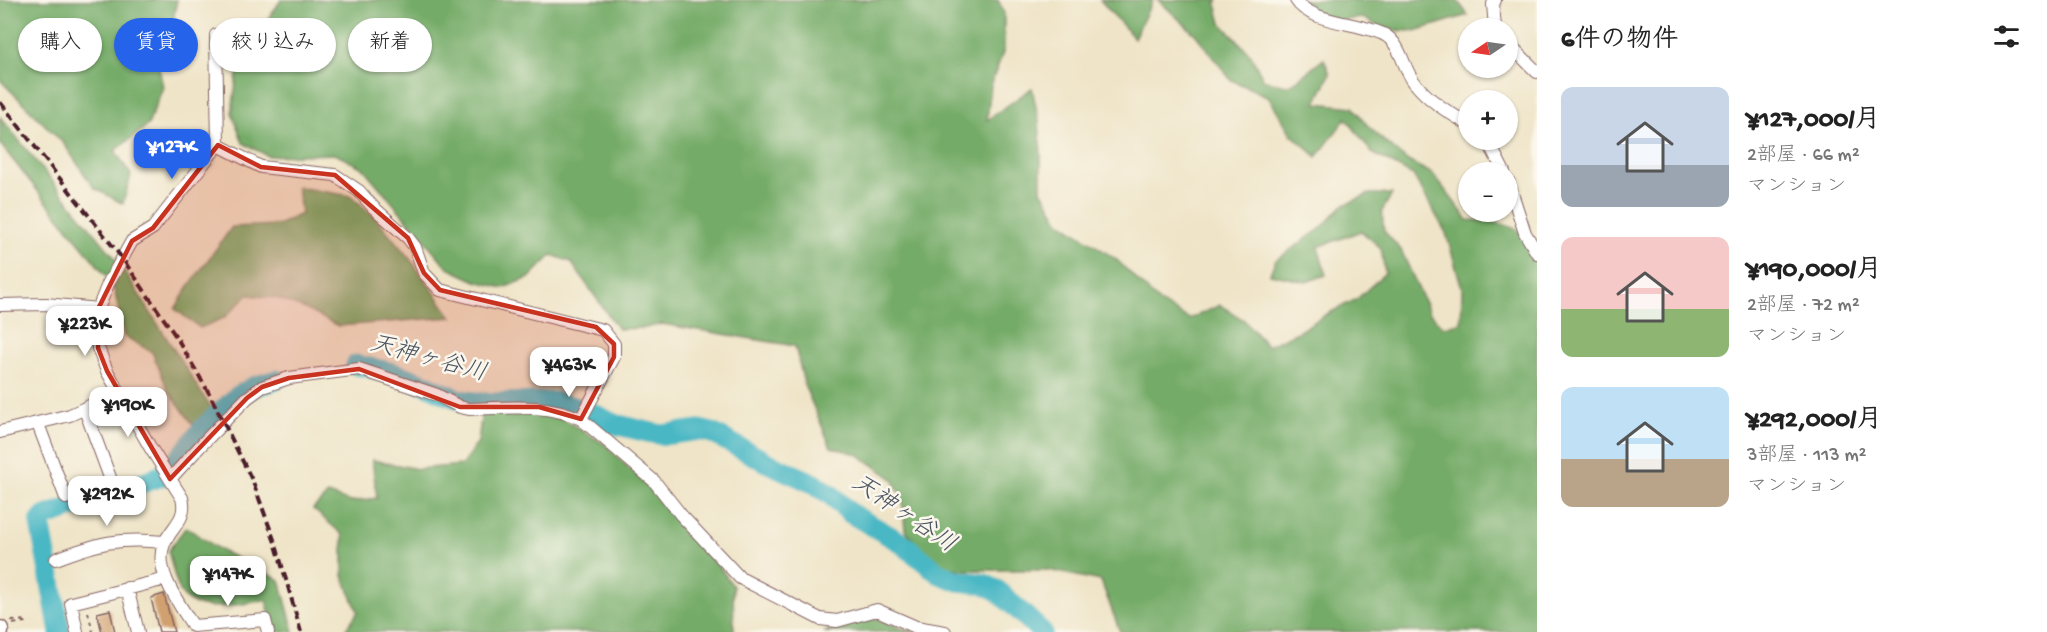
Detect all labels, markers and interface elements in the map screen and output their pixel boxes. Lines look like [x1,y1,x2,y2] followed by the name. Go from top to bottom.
[18,18,102,72] chip: 購入
[114,18,198,72] chip: 賃貸
[210,18,336,72] chip: 絞り込み
[348,18,432,72] chip: 新着
[1458,18,1518,78] north arrow
[1458,18,1518,222] map controls
[1990,20,2023,53] icon: filters
[1561,26,1678,57] text: 6件の物件
[1458,90,1518,150] button: +
[1747,106,1881,137] text: ¥127,000/月
[1609,111,1681,183] icon: home
[130,129,214,180] pin: ¥127K
[148,137,196,160] text: ¥127K
[1747,145,1860,168] text: 2部屋 · 66 m²
[1458,162,1518,222] button: −
[1747,176,1846,199] text: マンション
[1747,256,1882,287] text: ¥190,000/月
[1609,261,1681,333] icon: home
[1747,295,1860,318] text: 2部屋 · 72 m²
[43,306,127,357] pin: ¥223K
[60,314,110,337] text: ¥223K
[1747,326,1846,349] text: マンション
[366,329,490,390] water label: 天神ヶ谷川
[527,347,611,398] pin: ¥463K
[544,355,594,378] text: ¥463K
[86,387,170,438] pin: ¥190K
[103,395,153,418] text: ¥190K
[1747,406,1882,437] text: ¥292,000/月
[1609,411,1681,483] icon: home
[1747,445,1867,468] text: 3部屋 · 113 m²
[845,469,961,561] water label: 天神ヶ谷川
[65,476,149,527] pin: ¥292K
[1747,476,1846,499] text: マンション
[82,484,132,507] text: ¥292K
[186,556,270,607] pin: ¥147K
[204,564,252,587] text: ¥147K

